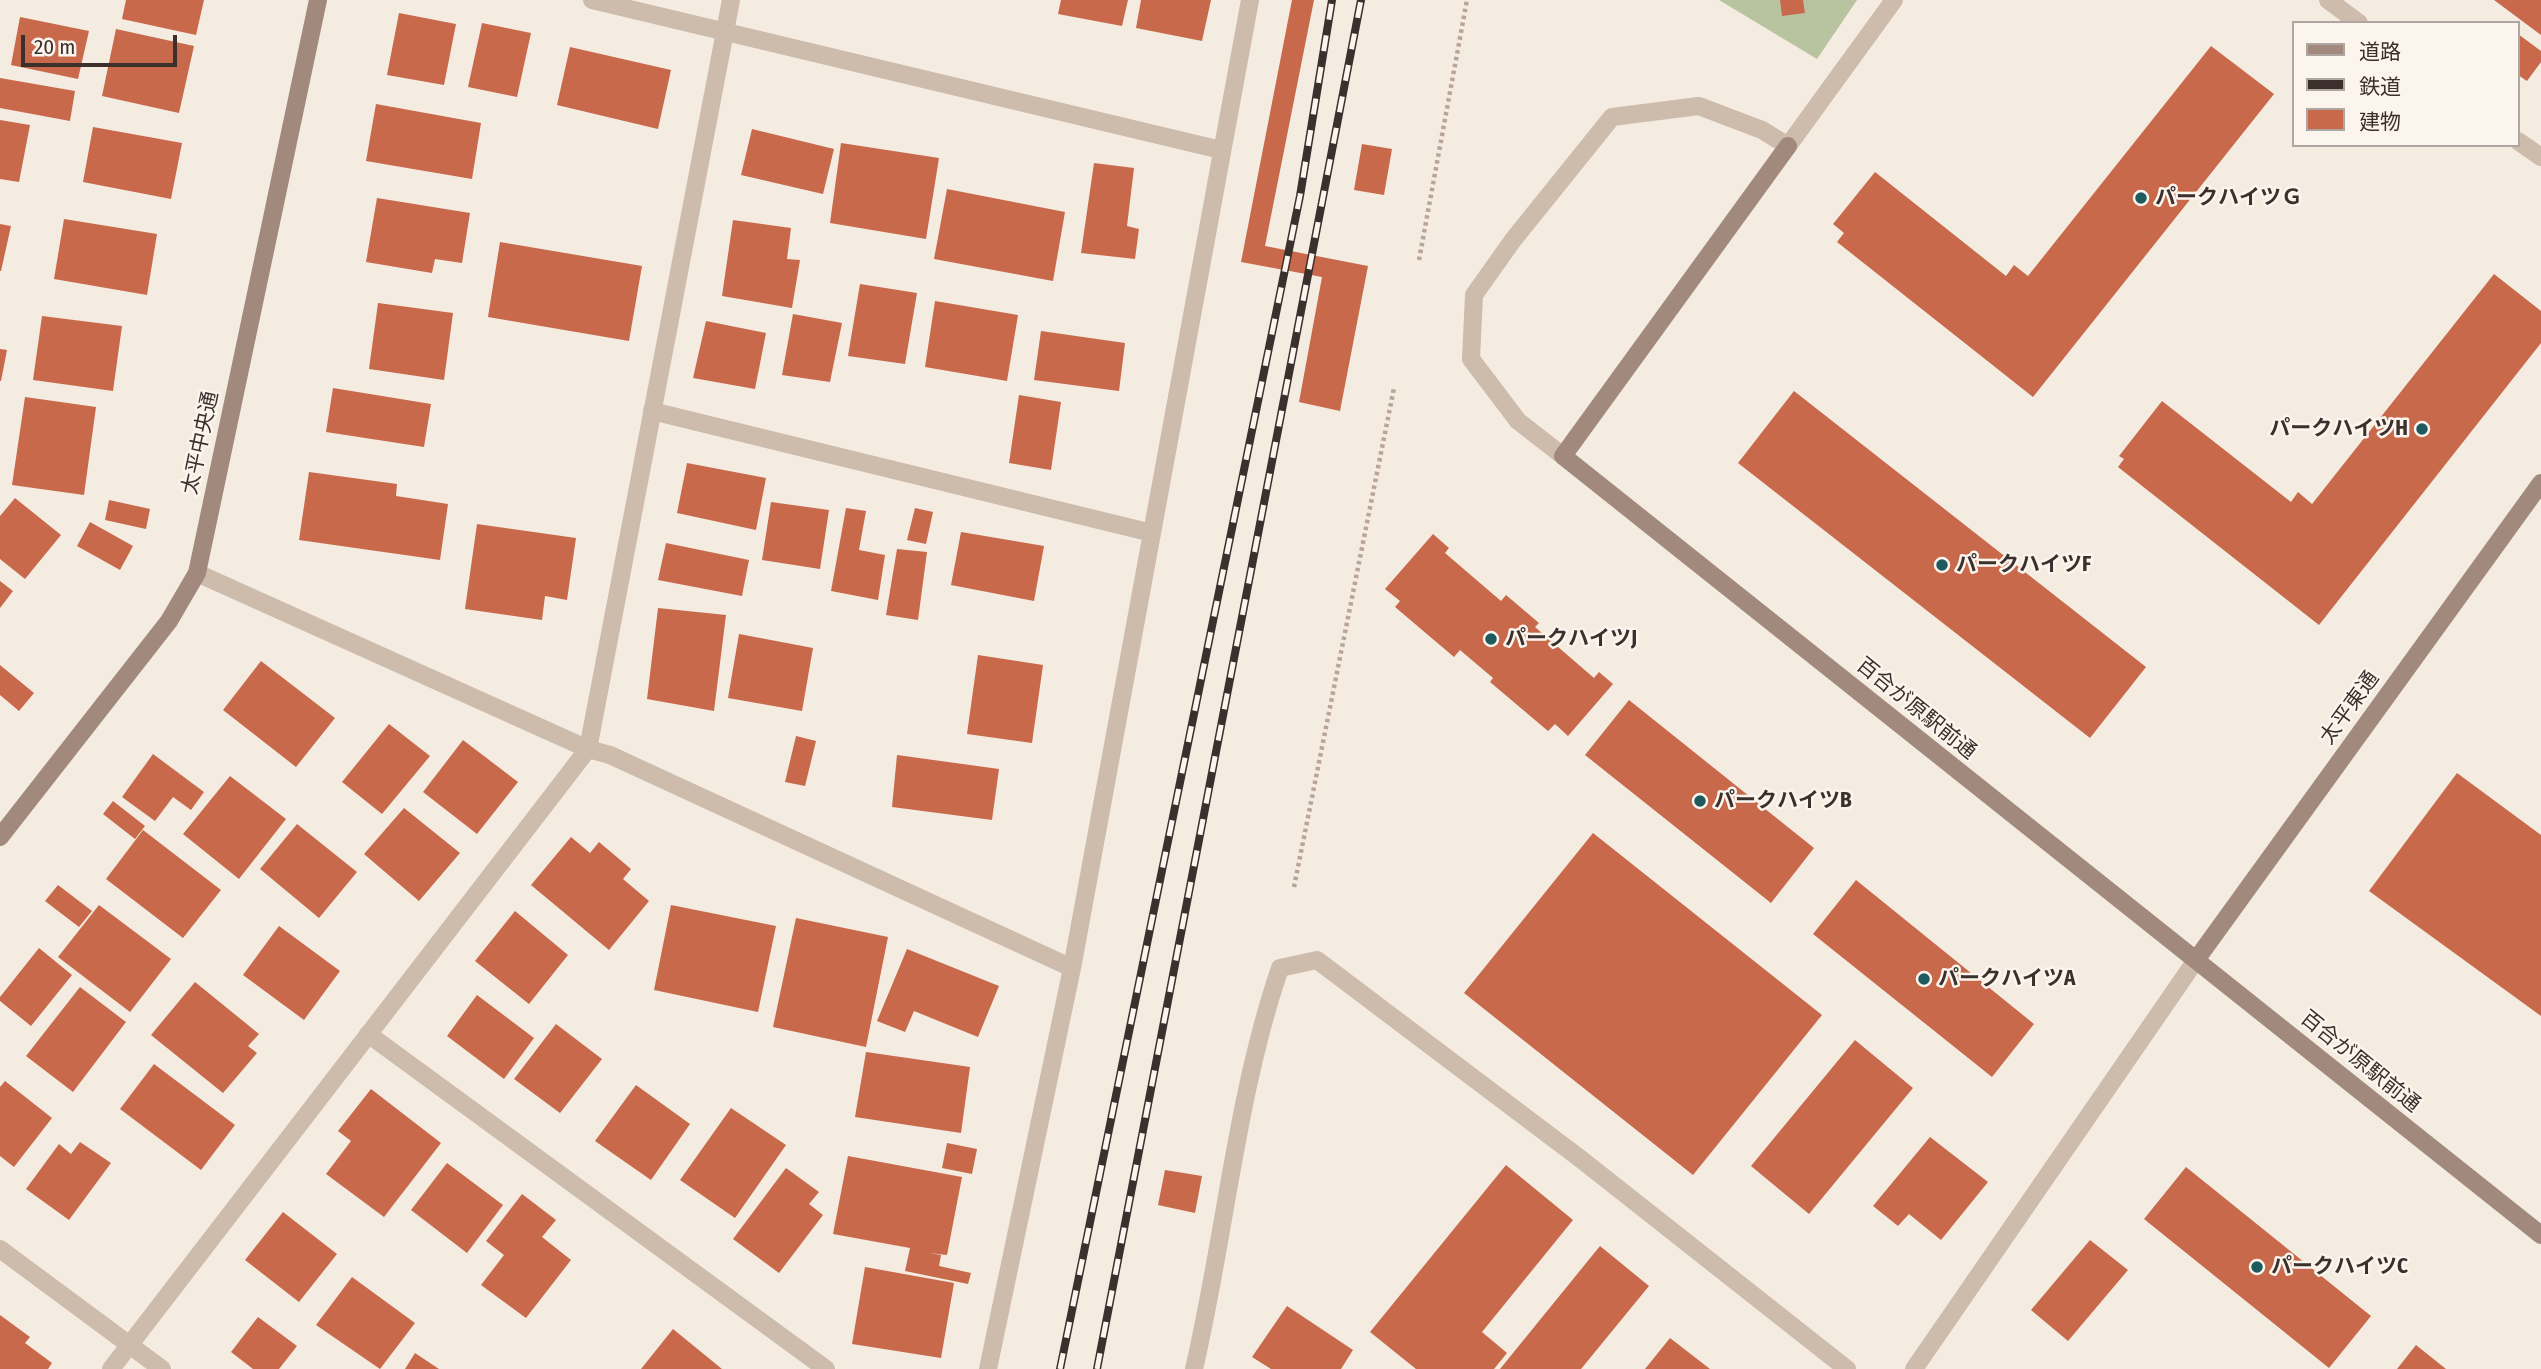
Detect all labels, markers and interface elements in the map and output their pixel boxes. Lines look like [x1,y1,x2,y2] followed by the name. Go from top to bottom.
[24,21,180,65] scale bar
[2292,21,2520,147] legend
[34,34,75,60] text: 20 m
[2359,39,2401,65] text: 道路
[2359,74,2401,100] text: 鉄道
[2359,109,2401,135] text: 建物
[2155,185,2302,211] place label: パークハイツＧ
[2133,190,2149,206] marker: パークハイツＧ
[178,389,224,497] street label: 太平中央通
[2269,416,2408,442] place label: パークハイツH
[2414,421,2430,437] marker: パークハイツH
[1956,552,2091,578] place label: パークハイツF
[1934,557,1950,573] marker: パークハイツF
[1505,626,1637,652] place label: パークハイツJ
[1483,631,1499,647] marker: パークハイツJ
[1851,653,1981,765] street label: 百合が原駅前通
[2315,667,2385,749] street label: 太平東通
[1714,788,1852,814] place label: パークハイツB
[1692,793,1708,809] marker: パークハイツB
[1938,966,2075,992] place label: パークハイツA
[1916,971,1932,987] marker: パークハイツA
[2295,1006,2425,1118] street label: 百合が原駅前通
[2271,1254,2408,1280] place label: パークハイツC
[2249,1259,2265,1275] marker: パークハイツC

